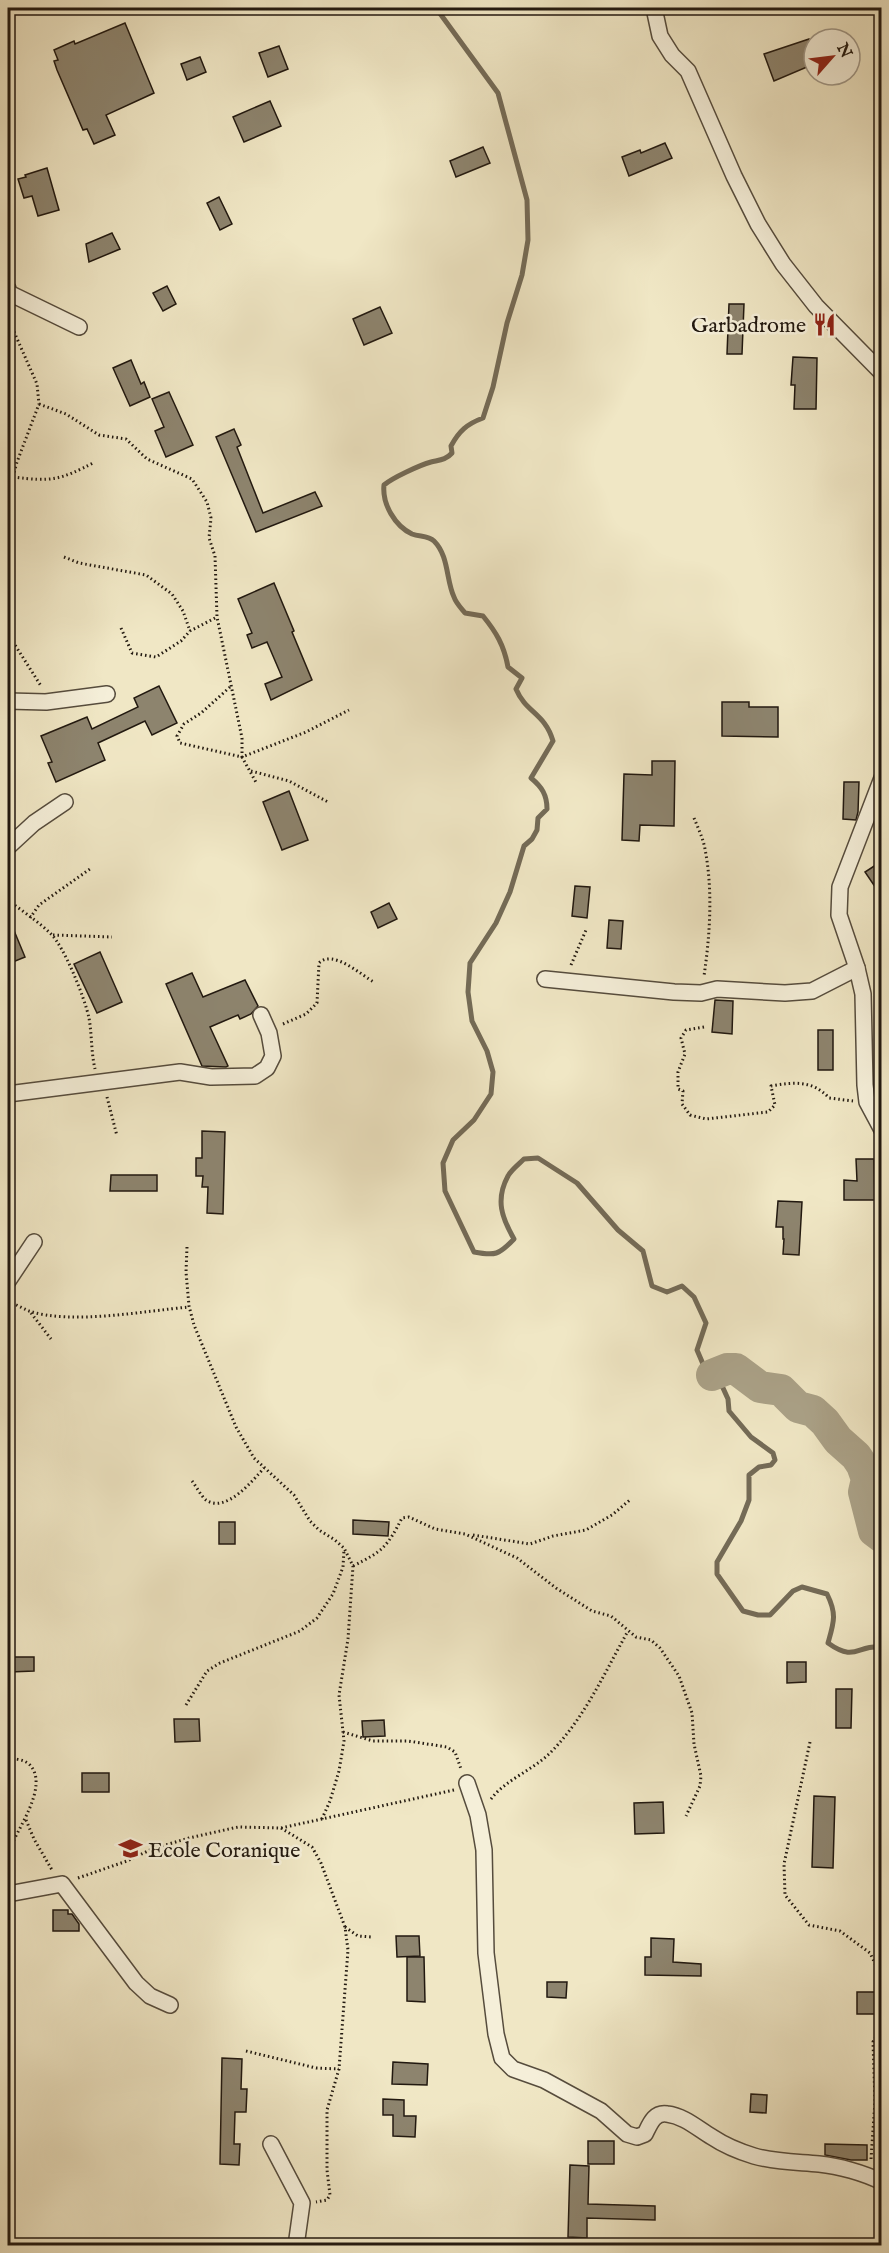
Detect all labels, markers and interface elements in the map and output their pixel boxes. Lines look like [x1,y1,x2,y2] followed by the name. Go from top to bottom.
[802,27,862,87] north arrow
[831,39,856,62] text: N
[811,311,837,337] restaurant icon: Garbadrome
[691,312,806,340] place label: Garbadrome
[117,1836,143,1862] school or university icon: Ecole Coranique
[148,1837,300,1865] place label: Ecole Coranique

